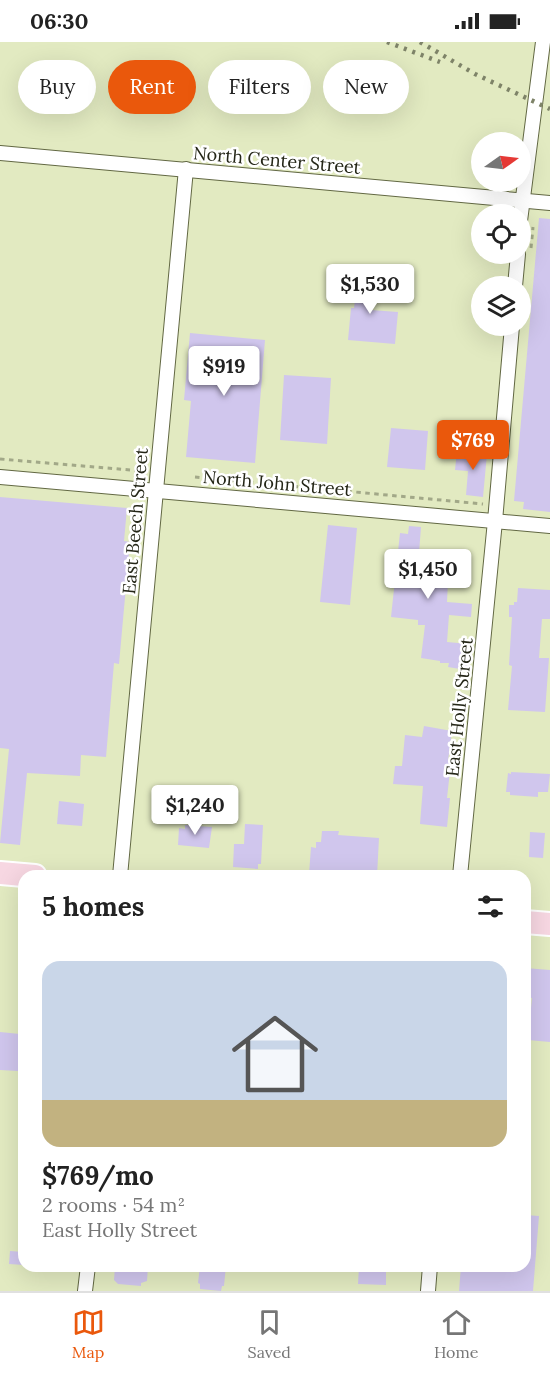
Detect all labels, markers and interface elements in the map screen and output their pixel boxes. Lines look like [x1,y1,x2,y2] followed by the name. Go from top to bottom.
[30,7,88,35] text: 06:30
[18,60,96,114] chip: Buy
[108,60,196,114] chip: Rent
[208,60,311,114] chip: Filters
[323,60,409,114] chip: New
[471,132,531,192] north arrow
[471,132,531,336] map controls
[192,141,362,179] street label: North Center Street
[471,204,531,264] button: locate
[321,264,419,315] pin: $1,530
[340,271,400,296] text: $1,530
[471,276,531,336] button: layers
[188,346,260,397] pin: $919
[203,353,245,378] text: $919
[437,420,509,471] pin: $769
[451,427,495,452] text: $769
[117,447,153,595] street label: East Beech Street
[202,465,352,501] street label: North John Street
[379,549,477,600] pin: $1,450
[398,556,458,581] text: $1,450
[440,636,478,778] street label: East Holly Street
[146,785,244,836] pin: $1,240
[165,792,225,817] text: $1,240
[42,890,144,923] text: 5 homes
[474,890,507,923] icon: filters
[221,1000,329,1108] icon: home
[42,1159,154,1192] text: $769/mo
[42,1192,185,1217] text: 2 rooms · 54 m²
[42,1217,197,1242] text: East Holly Street
[72,1306,105,1362] tab: Map
[248,1306,291,1362] tab: Saved
[434,1306,478,1362] tab: Home

